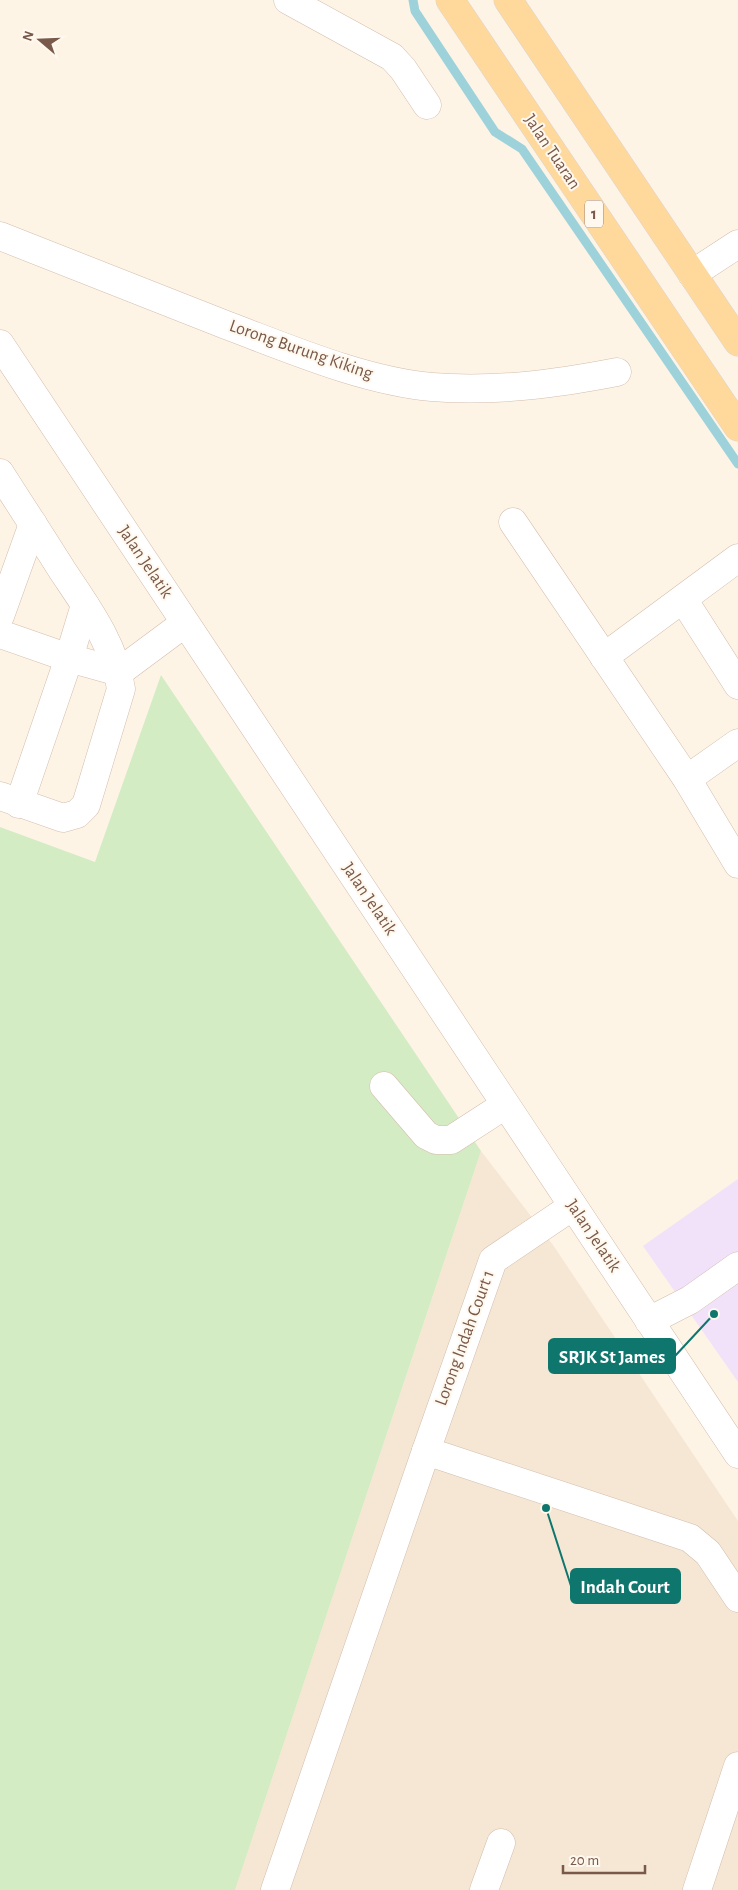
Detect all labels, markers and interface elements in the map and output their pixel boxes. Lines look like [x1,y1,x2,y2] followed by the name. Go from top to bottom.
[15,15,65,65] north arrow
[20,29,37,43] text: N
[520,111,584,193] street label: Jalan Tuaran
[585,200,603,228] road number: 1
[227,317,375,383] street label: Lorong Burung Kiking
[114,523,176,602] street label: Jalan Jelatik
[338,860,400,939] street label: Jalan Jelatik
[562,1197,624,1276] street label: Jalan Jelatik
[432,1268,498,1408] street label: Lorong Indah Court 1
[549,1339,675,1373] callout: SRJK St James
[559,1348,665,1367] text: SRJK St James
[571,1569,680,1603] callout: Indah Court
[580,1578,670,1597] text: Indah Court
[563,1842,646,1874] scale bar
[570,1853,599,1868] text: 20 m

